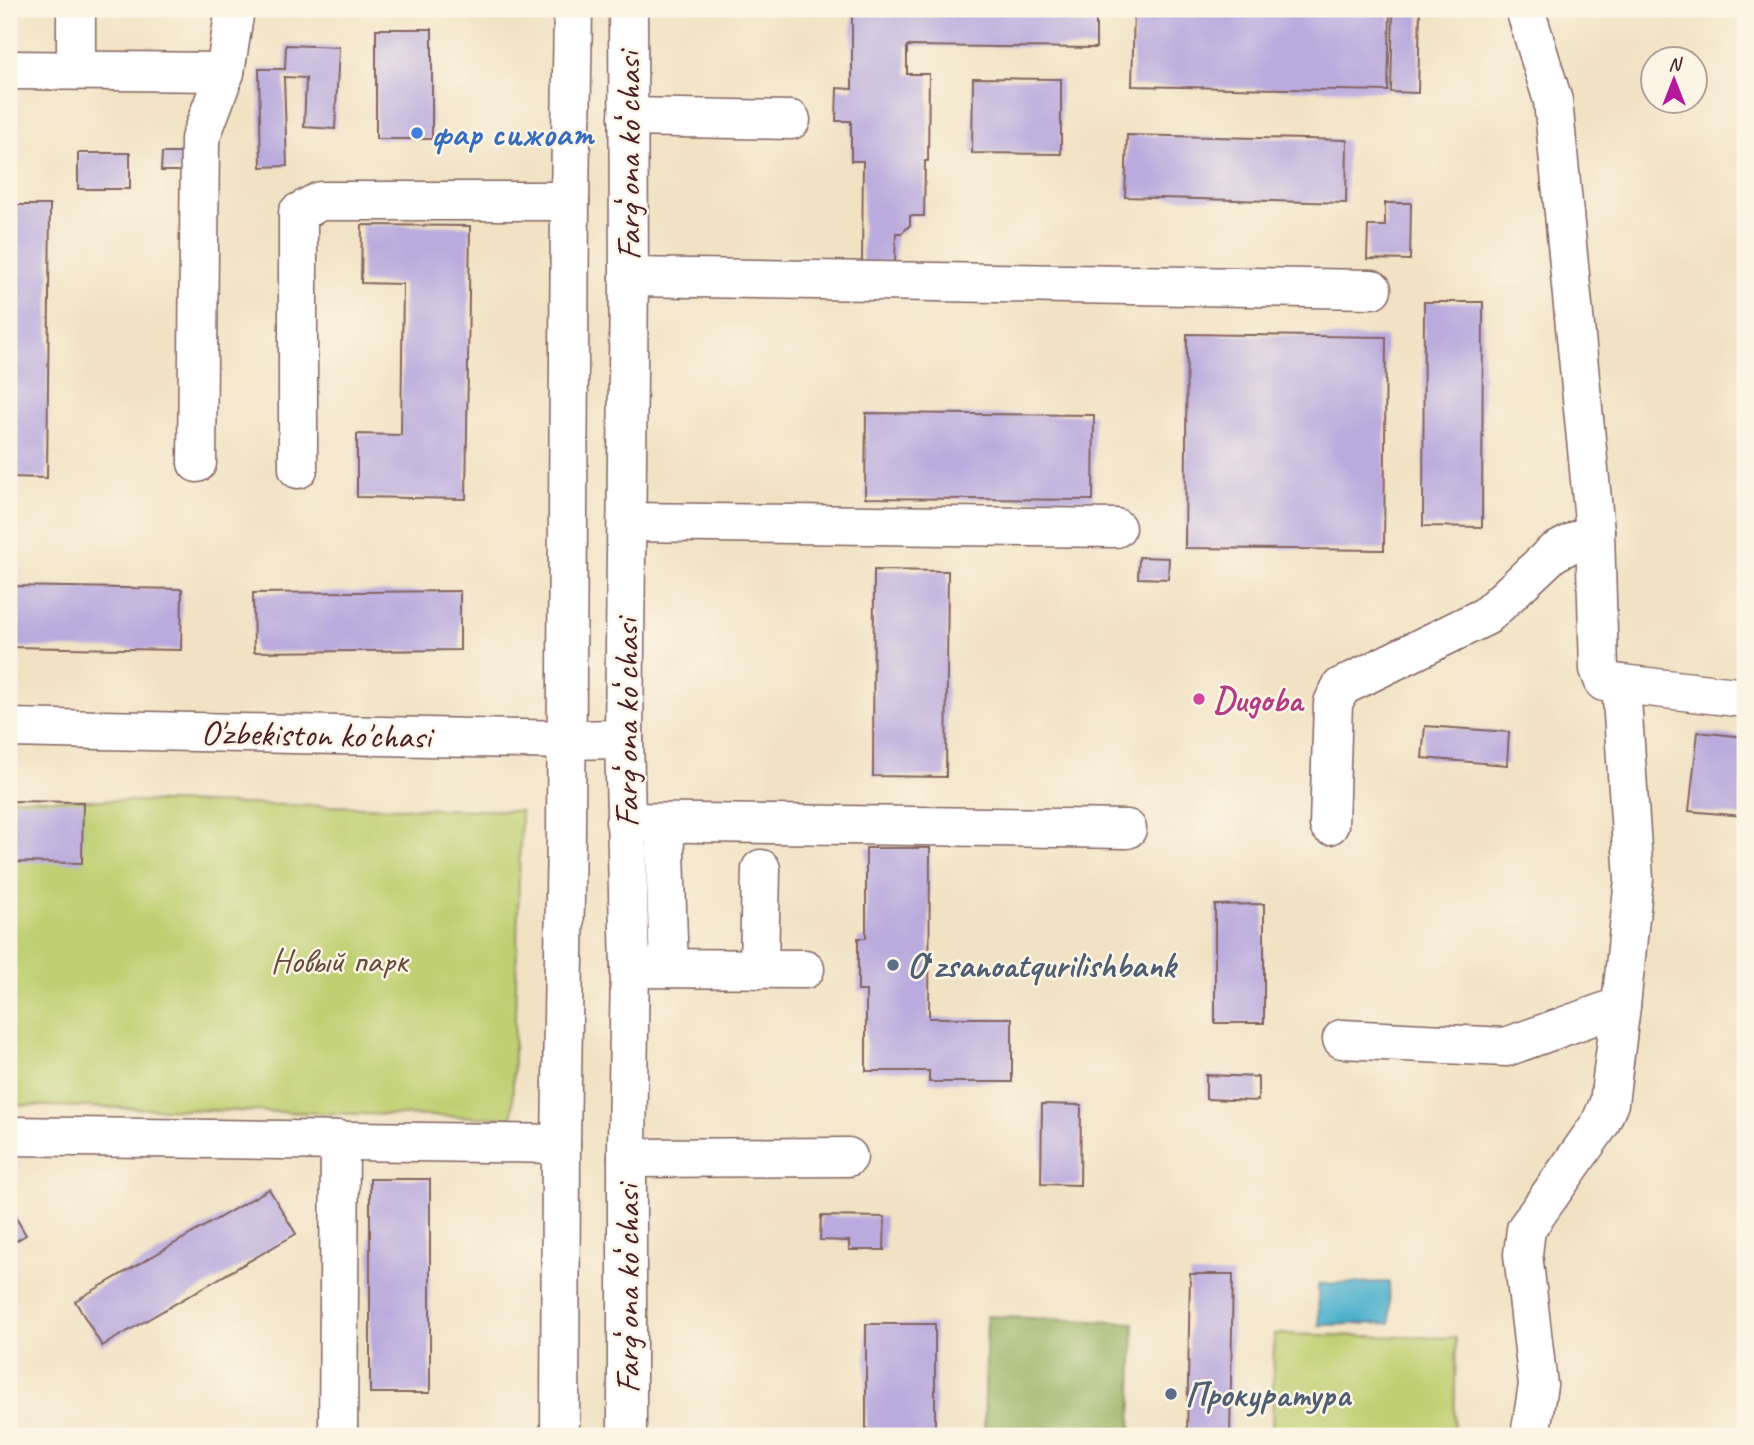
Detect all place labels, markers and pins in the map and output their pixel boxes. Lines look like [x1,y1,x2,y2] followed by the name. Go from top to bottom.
[431,111,596,156] place label: фар сижоат
[409,125,425,141] marker: фар сижоат
[1213,677,1305,722] place label: Dugoba
[1191,691,1207,707] marker: Dugoba
[907,943,1178,988] place label: Oʻzsanoatqurilishbank
[885,957,901,973] marker: Oʻzsanoatqurilishbank
[1185,1372,1353,1417] place label: Прокуратура
[1163,1386,1179,1402] marker: Прокуратура

